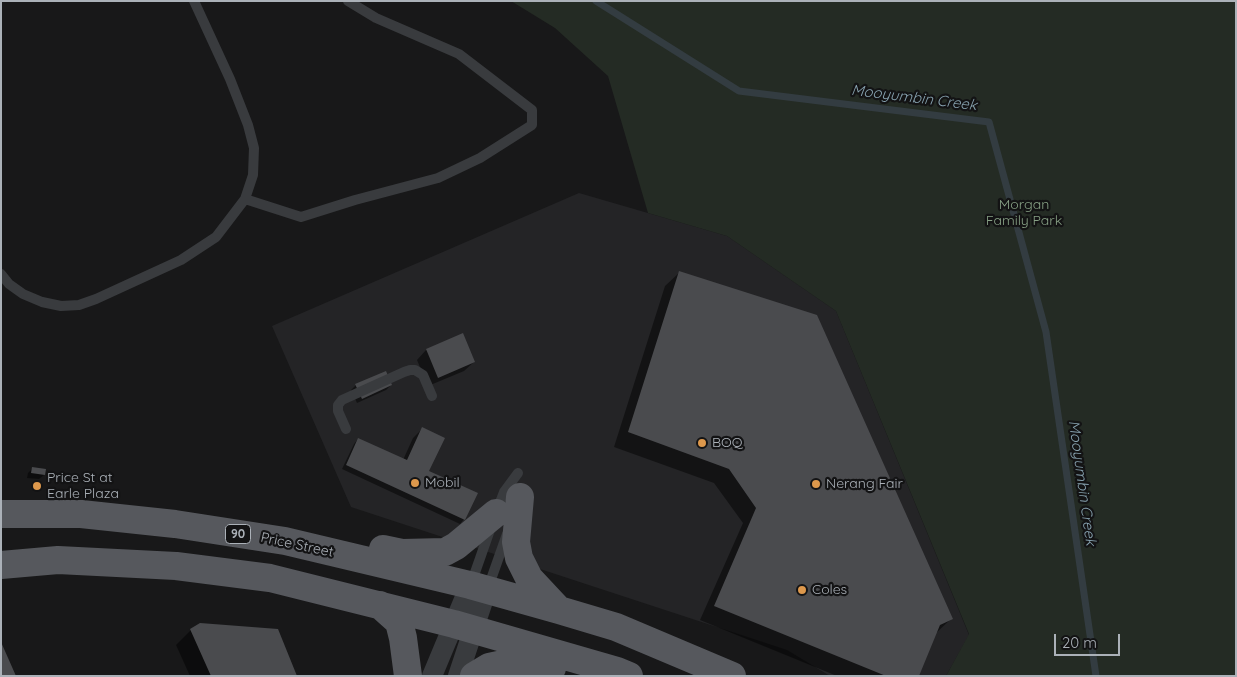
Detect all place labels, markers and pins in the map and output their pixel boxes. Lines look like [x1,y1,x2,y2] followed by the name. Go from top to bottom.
[712,435,743,451] place label: BOQ
[696,437,708,449] marker: BOQ
[47,470,119,502] place label: Price St at Earle Plaza
[425,475,460,491] place label: Mobil
[826,476,903,492] place label: Nerang Fair
[409,477,421,489] marker: Mobil
[810,478,822,490] marker: Nerang Fair
[31,480,43,492] marker: Price St at Earle Plaza
[812,582,847,598] place label: Coles
[796,584,808,596] marker: Coles

